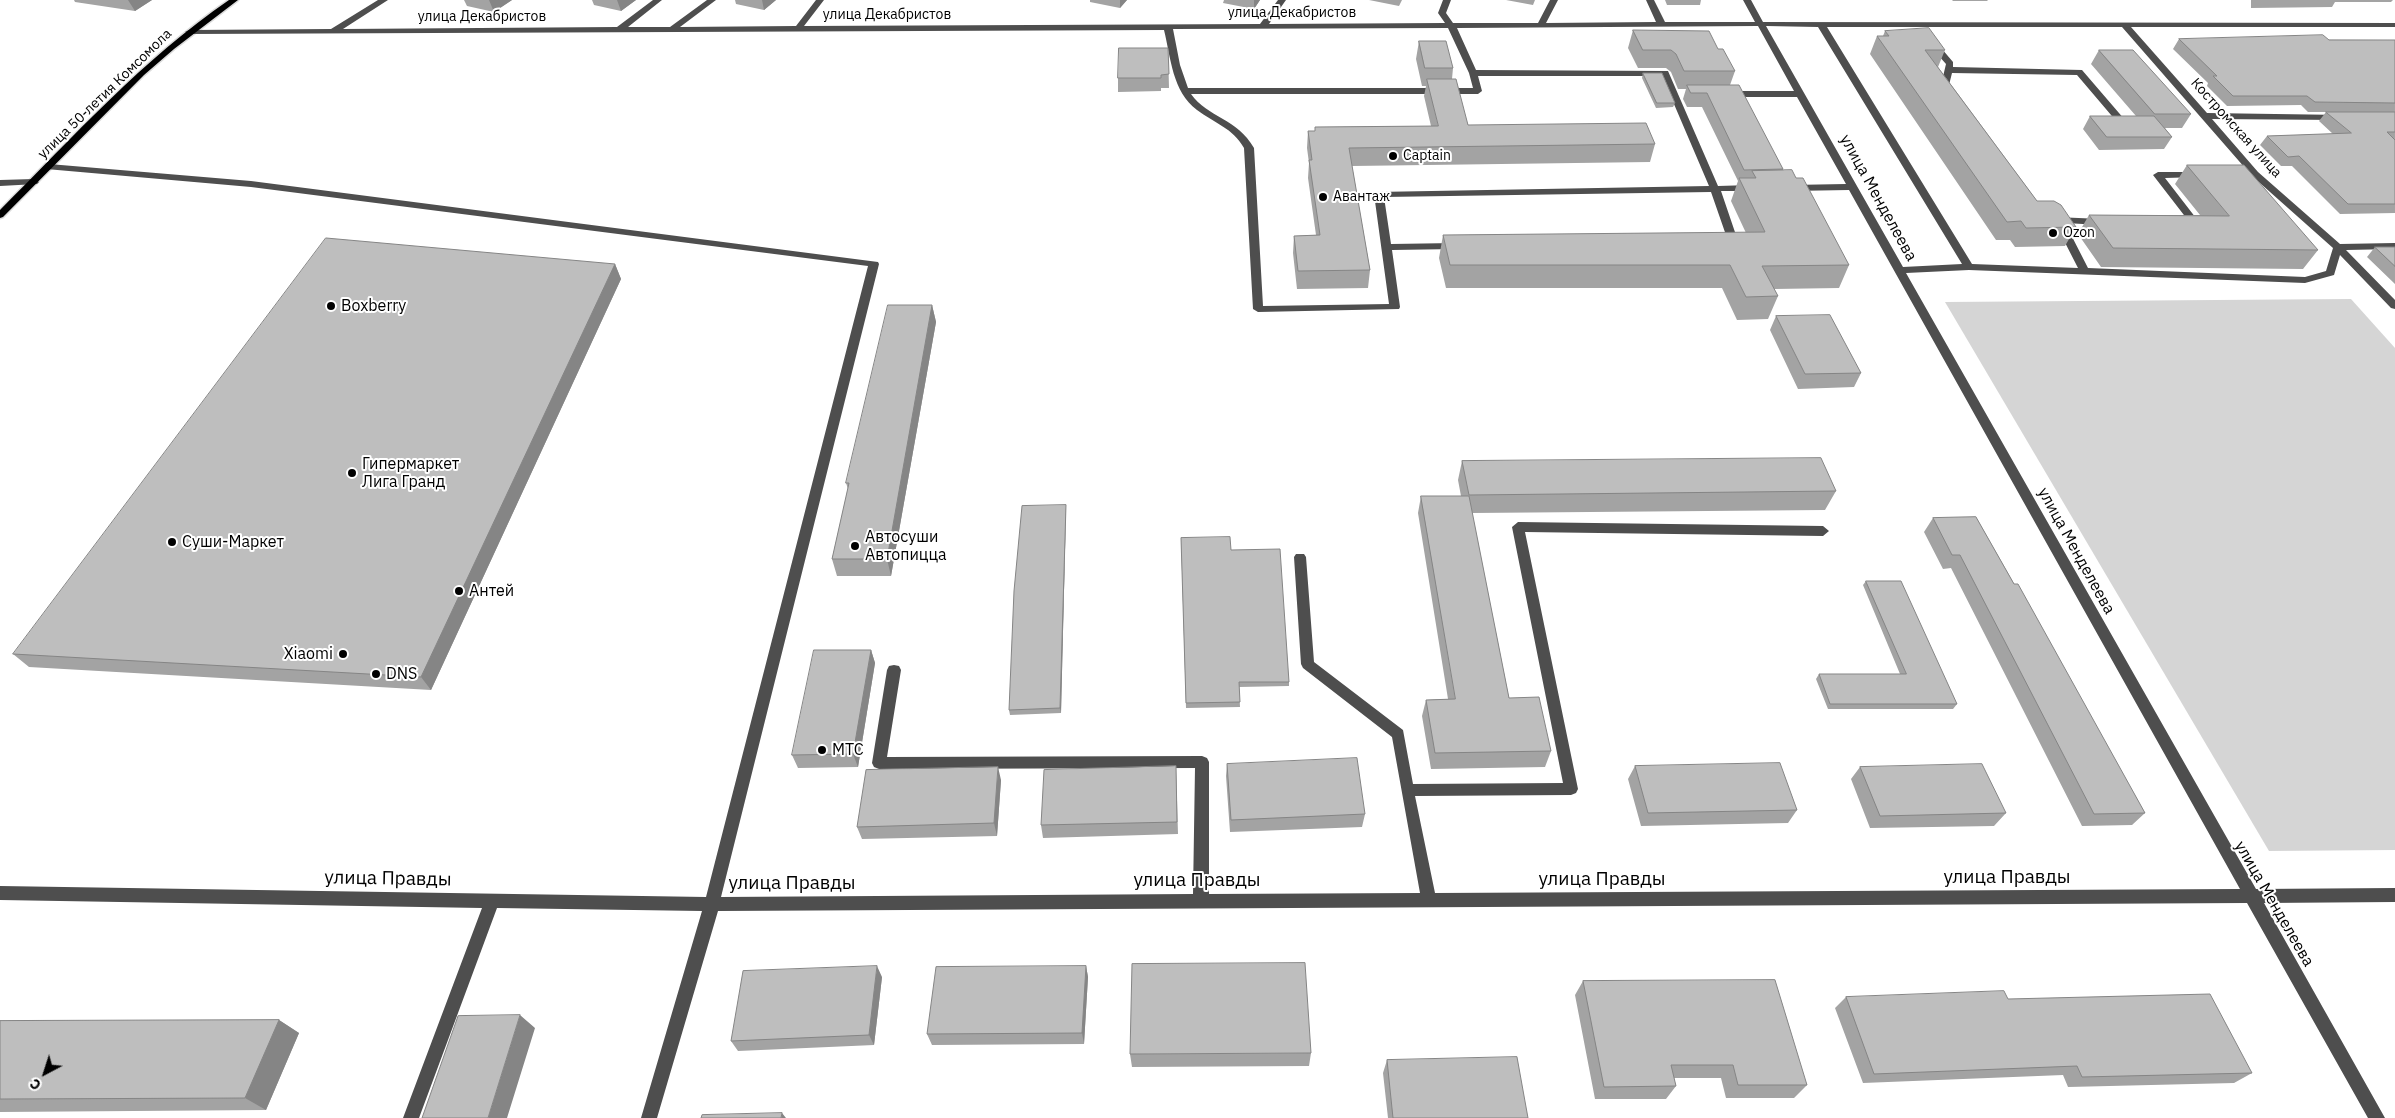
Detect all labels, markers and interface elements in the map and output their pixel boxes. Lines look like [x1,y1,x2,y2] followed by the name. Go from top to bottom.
[1228,5,1356,21] street label: улица Декабристов
[823,7,951,23] street label: улица Декабристов
[418,9,546,25] street label: улица Декабристов
[35,26,175,162] street label: улица 50-летия Комсомола
[2187,75,2285,181] street label: Костромская улица
[1835,131,1921,265] street label: улица Менделеева
[1403,148,1451,164] place label: Captain
[1387,150,1399,162] marker: Captain
[1333,189,1390,205] place label: Авантаж
[1317,191,1329,203] marker: Авантаж
[2063,225,2095,241] place label: Ozon
[2047,227,2059,239] marker: Ozon
[341,296,406,316] place label: Boxberry
[325,300,337,312] marker: Boxberry
[362,454,459,492] place label: Гипермаркет Лига Гранд
[346,467,358,479] marker: Гипермаркет Лига Гранд
[2033,484,2119,618] street label: улица Менделеева
[865,527,947,565] place label: Автосуши Автопицца
[182,532,284,552] place label: Суши-Маркет
[166,536,178,548] marker: Суши-Маркет
[849,540,861,552] marker: Автосуши Автопицца
[469,581,514,601] place label: Антей
[453,585,465,597] marker: Антей
[284,644,333,664] place label: Xiaomi
[337,648,349,660] marker: Xiaomi
[386,664,417,684] place label: DNS
[370,668,382,680] marker: DNS
[832,740,864,760] place label: МТС
[816,744,828,756] marker: МТС
[2230,838,2318,970] street label: улица Менделеева
[324,866,452,892] street label: улица Правды
[1943,867,2071,889] street label: улица Правды
[1538,869,1666,891] street label: улица Правды
[1133,870,1261,892] street label: улица Правды
[728,873,856,895] street label: улица Правды
[20,1048,70,1098] north arrow
[26,1075,45,1094] text: С

